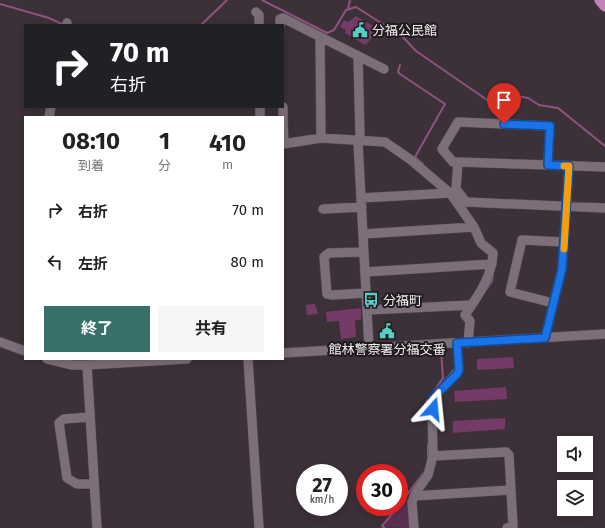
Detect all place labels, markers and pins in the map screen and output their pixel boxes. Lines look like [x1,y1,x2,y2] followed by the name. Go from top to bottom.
[351,21,369,39] public building icon: 分福公民館
[372,23,437,38] place label: 分福公民館
[487,83,521,124] pin
[362,291,380,309] bus stop icon: 分福町
[383,293,422,308] place label: 分福町
[378,322,396,340] public building icon: 館林警察署分福交番
[328,342,446,357] place label: 館林警察署分福交番

